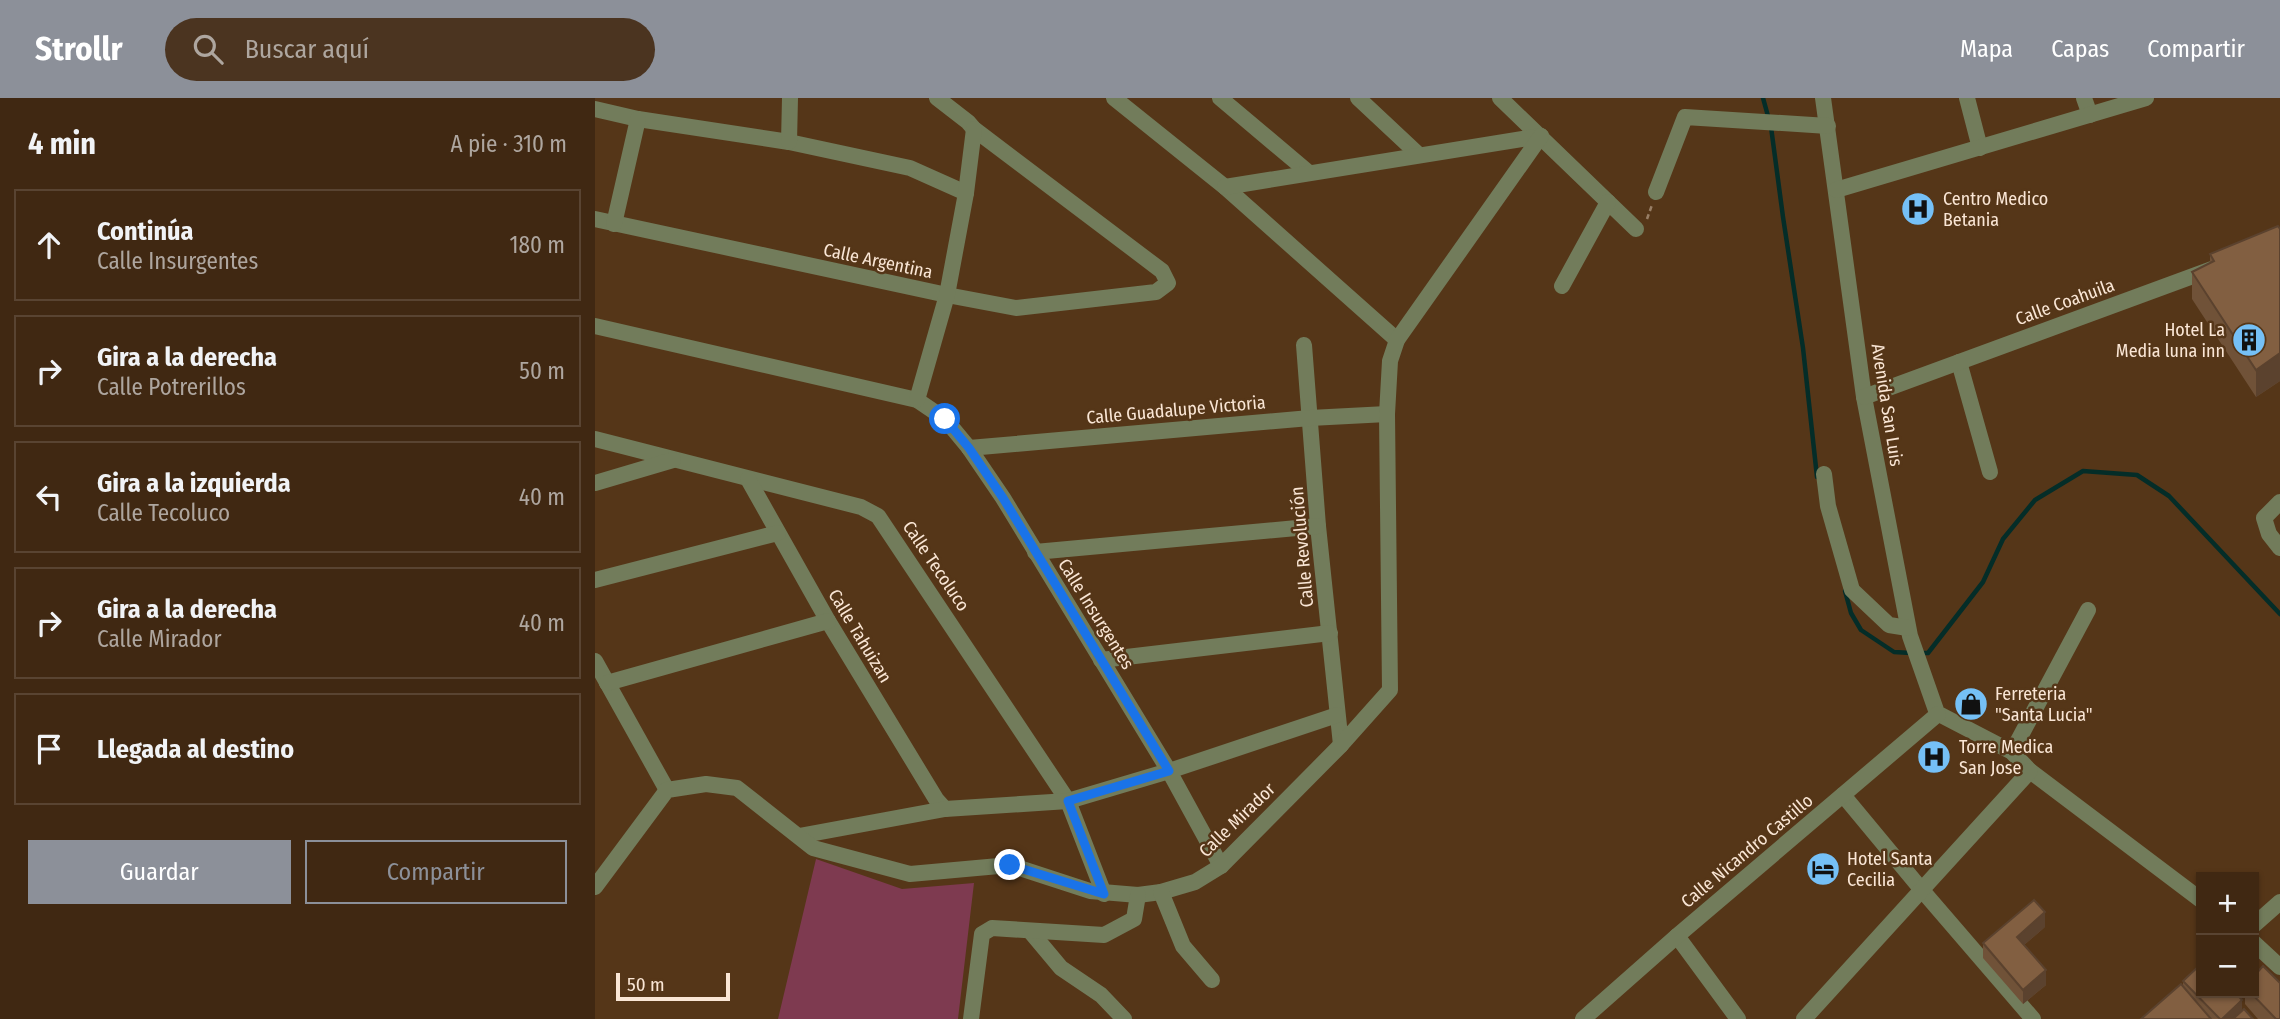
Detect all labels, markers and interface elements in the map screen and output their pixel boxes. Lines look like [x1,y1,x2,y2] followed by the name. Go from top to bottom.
[165,18,655,81] search box
[35,29,123,69] text: Strollr
[189,30,227,68] icon: search
[245,34,369,65] text: Buscar aquí
[1960,35,2013,63] text: Mapa
[2051,35,2109,63] text: Capas
[2147,35,2245,63] text: Compartir
[28,126,96,162] text: 4 min
[451,130,567,158] text: A pie · 310 m
[1943,188,2048,231] place label: Centro Medico Betania
[1899,190,1937,228] hospital icon: Centro Medico Betania
[97,216,194,247] text: Continúa
[30,226,68,264] icon: ahead
[509,231,565,259] text: 180 m
[821,239,935,283] street label: Calle Argentina
[97,247,258,275] text: Calle Insurgentes
[2012,274,2118,330] street label: Calle Coahuila
[2116,319,2225,362] place label: Hotel La Media luna inn
[2230,321,2268,359] building icon: Hotel La Media luna inn
[97,342,277,373] text: Gira a la derecha
[1866,342,1908,468] street label: Avenida San Luis
[30,352,68,390] icon: right
[519,357,565,385] text: 50 m
[97,373,246,401] text: Calle Potrerillos
[1085,391,1267,429] street label: Calle Guadalupe Victoria
[929,403,960,434] route start
[97,468,291,499] text: Gira a la izquierda
[30,478,68,516] icon: left
[519,483,565,511] text: 40 m
[1286,486,1318,608] street label: Calle Revolución
[97,499,230,527] text: Calle Tecoluco
[898,517,974,615] street label: Calle Tecoluco
[1053,555,1139,674] street label: Calle Insurgentes
[824,585,896,687] street label: Calle Tahuizan
[97,594,277,625] text: Gira a la derecha
[30,604,68,642] icon: right
[519,609,565,637] text: 40 m
[97,625,221,653] text: Calle Mirador
[1995,683,2093,726] place label: Ferreteria "Santa Lucia"
[1952,685,1990,723] shop icon: Ferreteria "Santa Lucia"
[30,730,68,768] icon: arrive
[97,734,294,765] text: Llegada al destino
[1959,736,2053,779] place label: Torre Medica San Jose
[1915,738,1953,776] hospital icon: Torre Medica San Jose
[1194,778,1280,862] street label: Calle Mirador
[1677,789,1817,913] street label: Calle Nicandro Castillo
[28,840,291,904] button: Guardar
[305,840,567,904] button: Compartir
[1847,848,1933,891] place label: Hotel Santa Cecilia
[994,849,1025,880] route end
[1804,850,1842,888] hotel icon: Hotel Santa Cecilia
[2196,872,2259,998] map controls
[2196,872,2259,935] button: +
[2196,935,2259,998] button: −
[616,970,730,1002] scale bar
[627,973,665,996] text: 50 m

